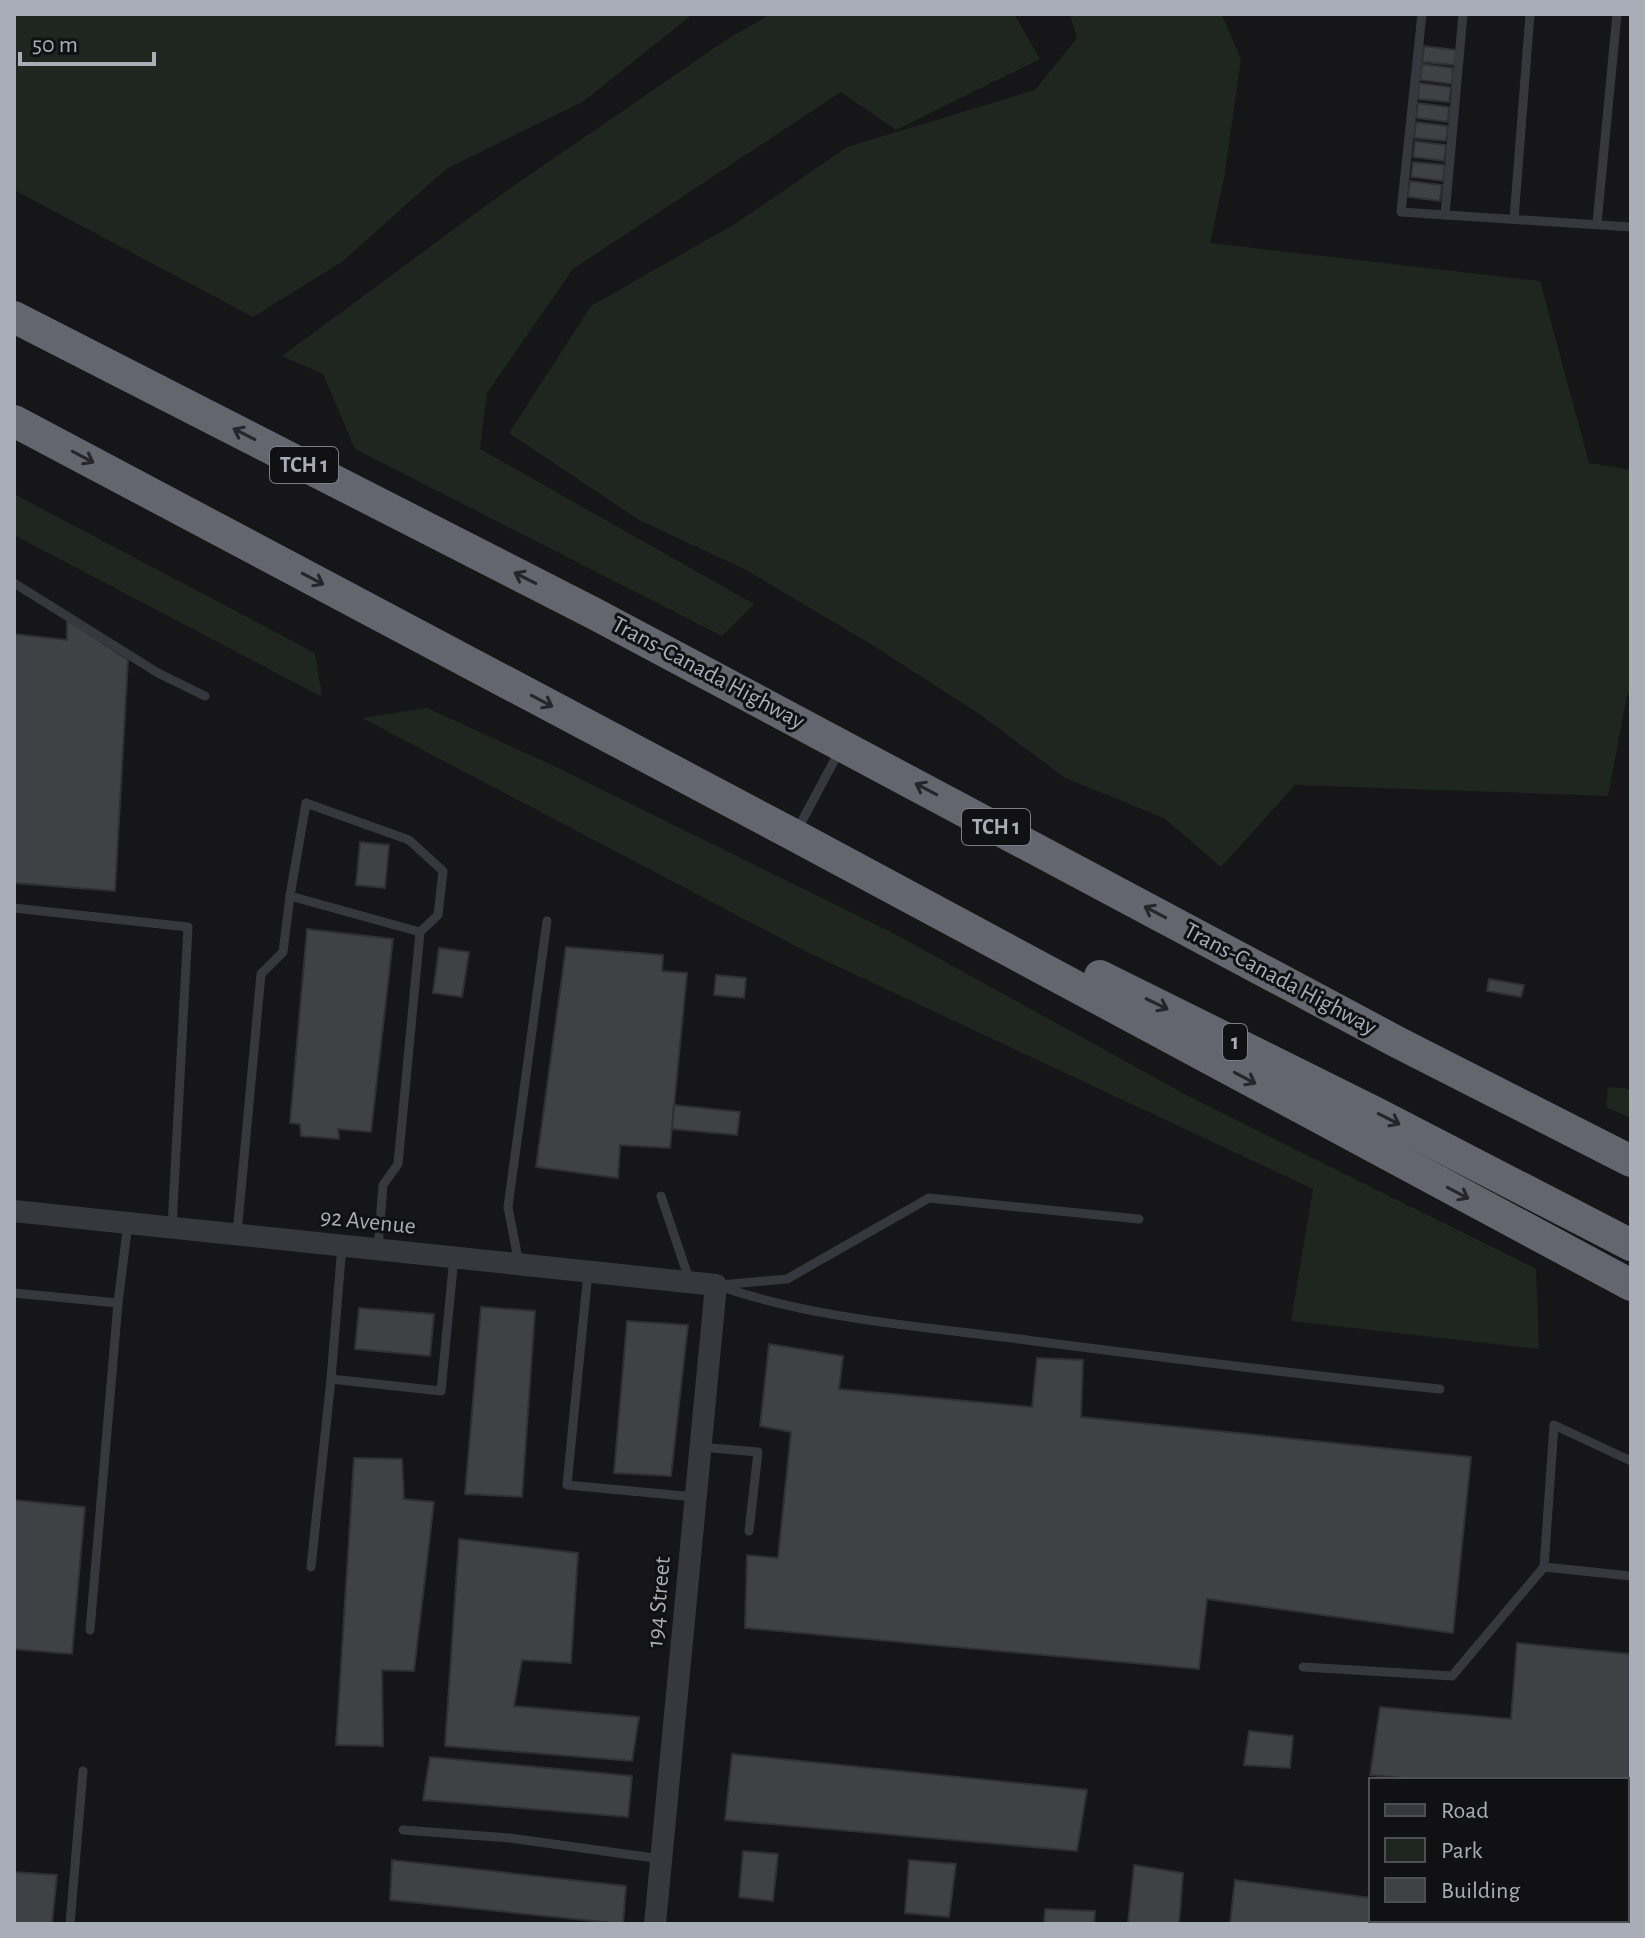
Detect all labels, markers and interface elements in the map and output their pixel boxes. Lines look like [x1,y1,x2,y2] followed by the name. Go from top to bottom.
[20,16,154,66] scale bar
[32,33,78,57] text: 50 m
[232,426,256,442] one-way arrow
[270,447,338,483] road number: TCH 1
[71,450,94,466] one-way arrow
[514,570,538,585] one-way arrow
[300,572,324,588] one-way arrow
[608,612,808,734] street label: Trans-Canada Highway
[530,694,554,709] one-way arrow
[915,781,939,797] one-way arrow
[962,809,1030,845] road number: TCH 1
[1144,904,1168,920] one-way arrow
[1180,918,1380,1040] street label: Trans-Canada Highway
[1144,997,1168,1012] one-way arrow
[1223,1024,1247,1060] road number: 1
[1233,1070,1256,1086] one-way arrow
[1377,1112,1401,1128] one-way arrow
[1446,1185,1470,1201] one-way arrow
[319,1205,417,1239] street label: 92 Avenue
[643,1555,675,1649] street label: 194 Street
[1369,1778,1629,1922] legend
[1441,1799,1489,1823] text: Road
[1441,1839,1482,1863] text: Park
[1441,1879,1520,1903] text: Building

